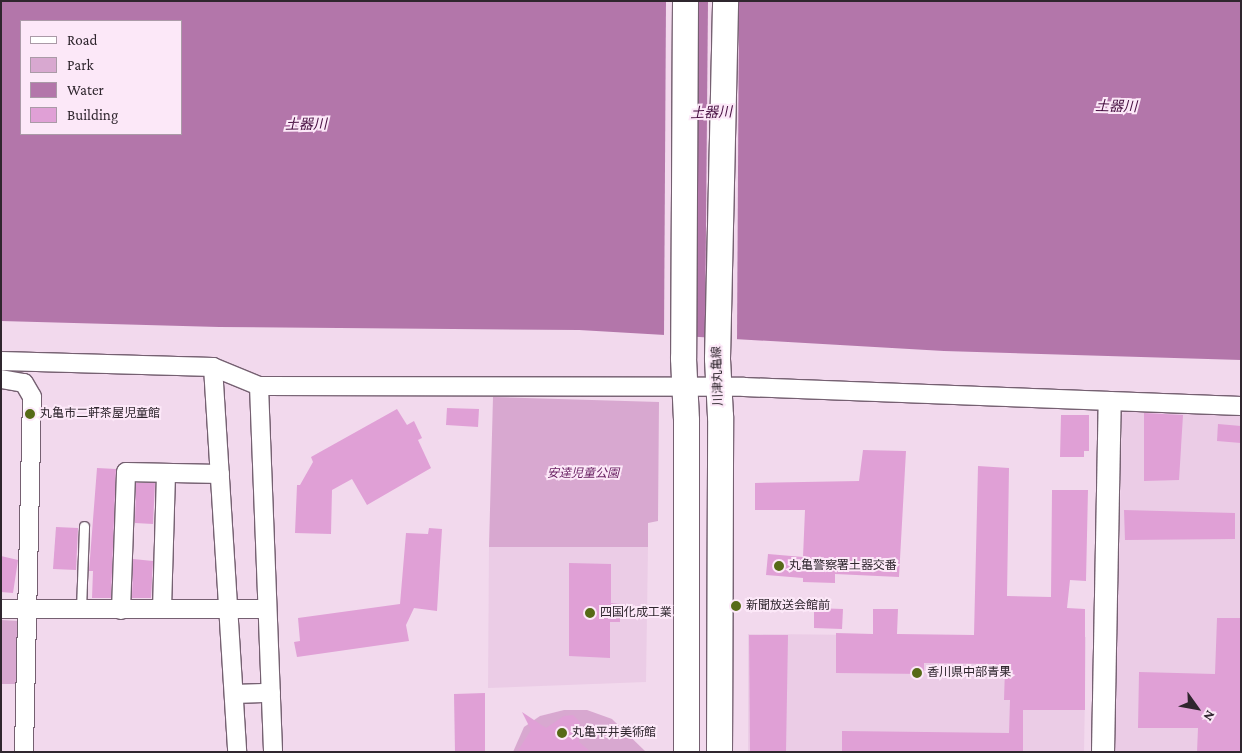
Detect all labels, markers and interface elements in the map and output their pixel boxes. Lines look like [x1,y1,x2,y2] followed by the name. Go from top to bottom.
[20,20,182,135] legend
[67,32,97,48] text: Road
[67,57,94,73] text: Park
[67,82,104,98] text: Water
[1095,97,1137,115] water label: 土器川
[690,103,732,121] water label: 土器川
[67,107,118,123] text: Building
[285,115,327,133] water label: 土器川
[710,346,726,406] street label: 川津丸亀線
[40,407,160,421] place label: 丸亀市二軒茶屋児童館
[24,408,36,420] marker: 丸亀市二軒茶屋児童館
[547,467,619,481] park label: 安達児童公園
[789,559,897,573] place label: 丸亀警察署土器交番
[773,560,785,572] marker: 丸亀警察署土器交番
[746,599,830,613] place label: 新聞放送会館前
[730,600,742,612] marker: 新聞放送会館前
[600,606,672,620] place label: 四国化成工業
[584,607,596,619] marker: 四国化成工業
[927,666,1011,680] place label: 香川県中部青果
[911,667,923,679] marker: 香川県中部青果
[1172,683,1222,733] north arrow
[1200,708,1219,724] text: N
[572,726,656,740] place label: 丸亀平井美術館
[556,727,568,739] marker: 丸亀平井美術館

